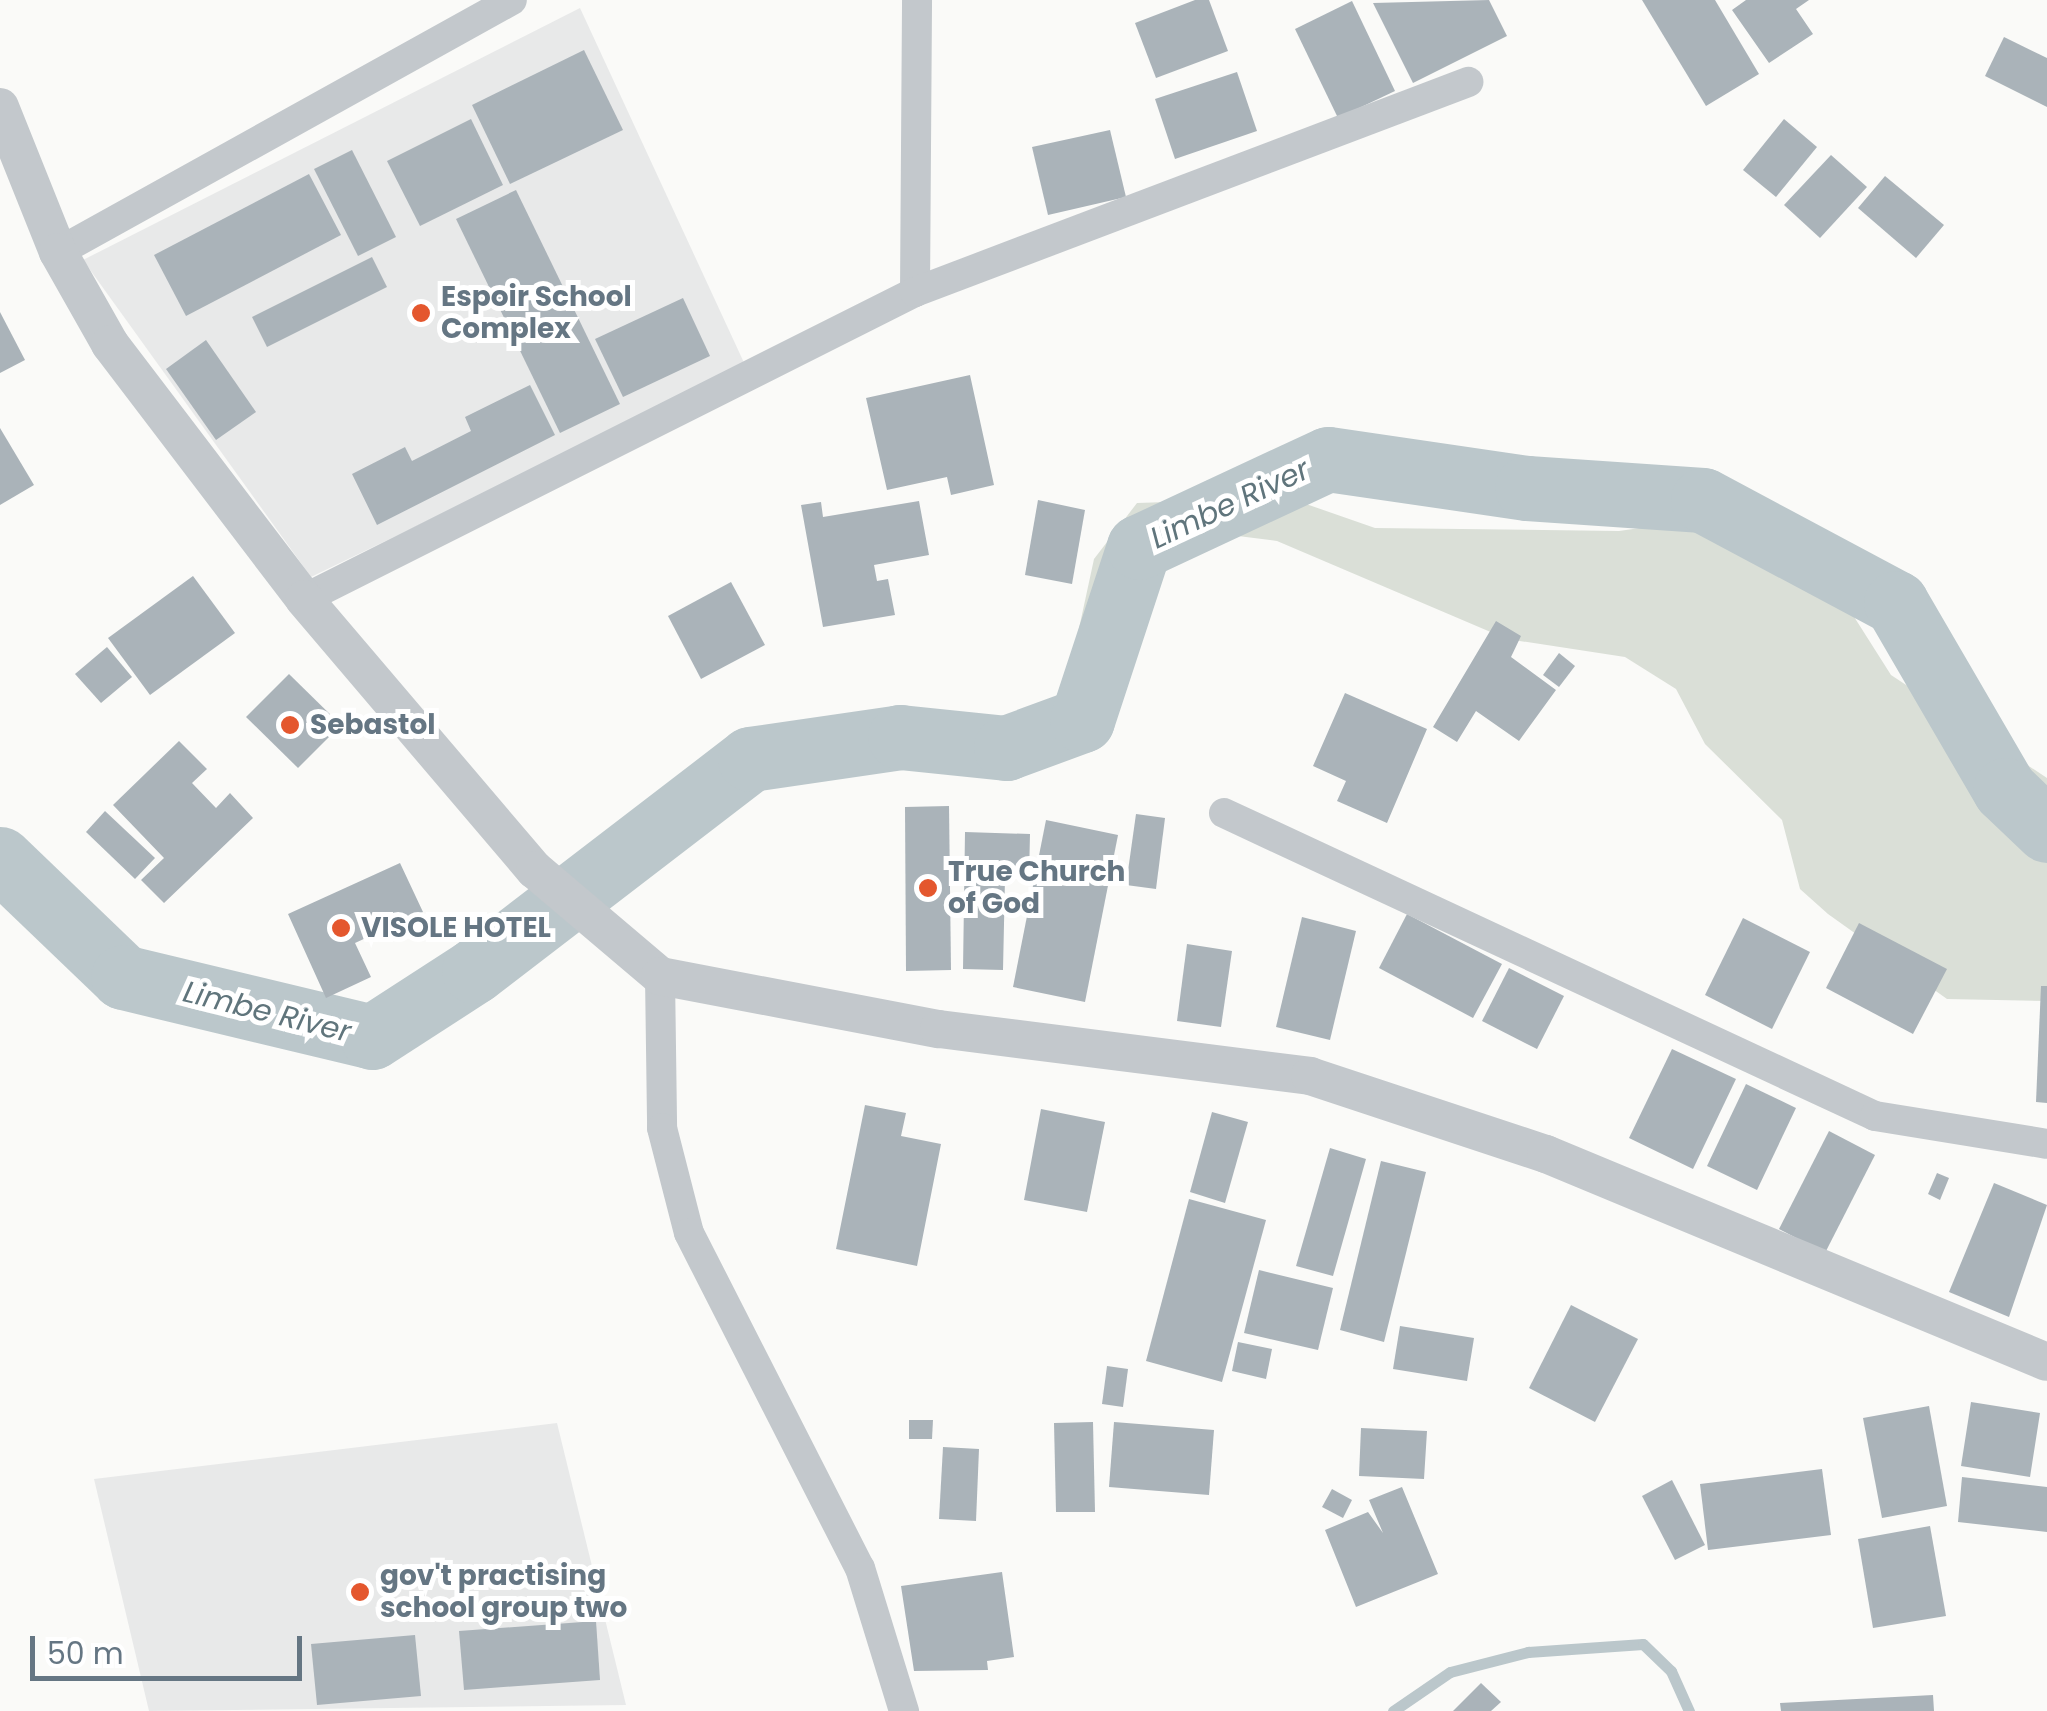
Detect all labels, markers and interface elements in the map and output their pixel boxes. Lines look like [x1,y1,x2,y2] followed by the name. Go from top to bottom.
[441,280,632,346] place label: Espoir School Complex
[410,302,432,324] marker: Espoir School Complex
[1145,451,1315,557] water label: Limbe River
[310,708,436,742] place label: Sebastol
[279,714,301,736] marker: Sebastol
[948,855,1125,921] place label: True Church of God
[917,877,939,899] marker: True Church of God
[361,911,551,945] place label: VISOLE HOTEL
[330,917,352,939] marker: VISOLE HOTEL
[180,974,354,1050] water label: Limbe River
[380,1559,627,1625] place label: gov't practising school group two
[349,1581,371,1603] marker: gov't practising school group two
[35,1616,308,1678] scale bar
[47,1632,124,1675] text: 50 m

